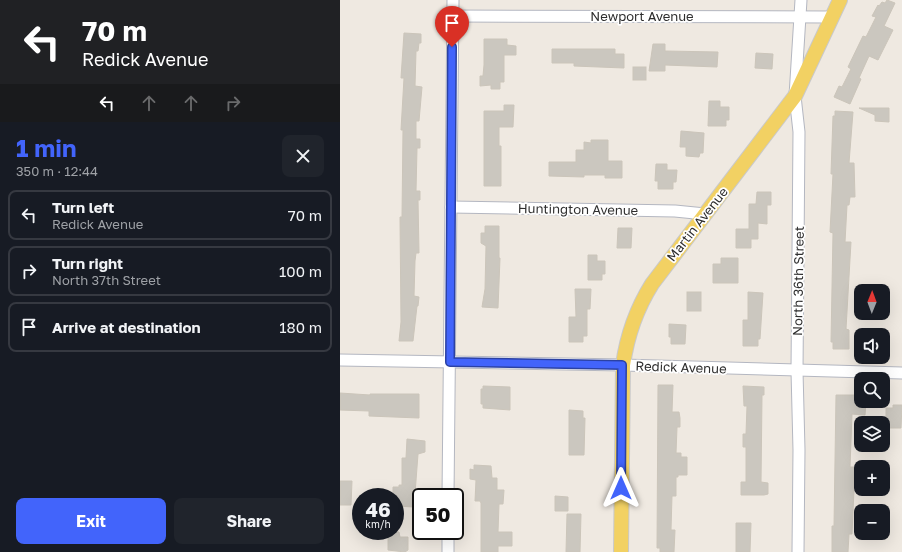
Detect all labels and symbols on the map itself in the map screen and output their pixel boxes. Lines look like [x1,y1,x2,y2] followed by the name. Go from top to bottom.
[435,6,469,47] pin
[590,8,694,24] street label: Newport Avenue
[663,184,731,264] street label: Martin Avenue
[518,200,638,218] street label: Huntington Avenue
[789,226,807,336] street label: North 36th Street
[854,284,890,320] north arrow
[635,357,727,377] street label: Redick Avenue
[600,467,642,509] position arrow
[412,488,464,540] speed limit sign: 50

